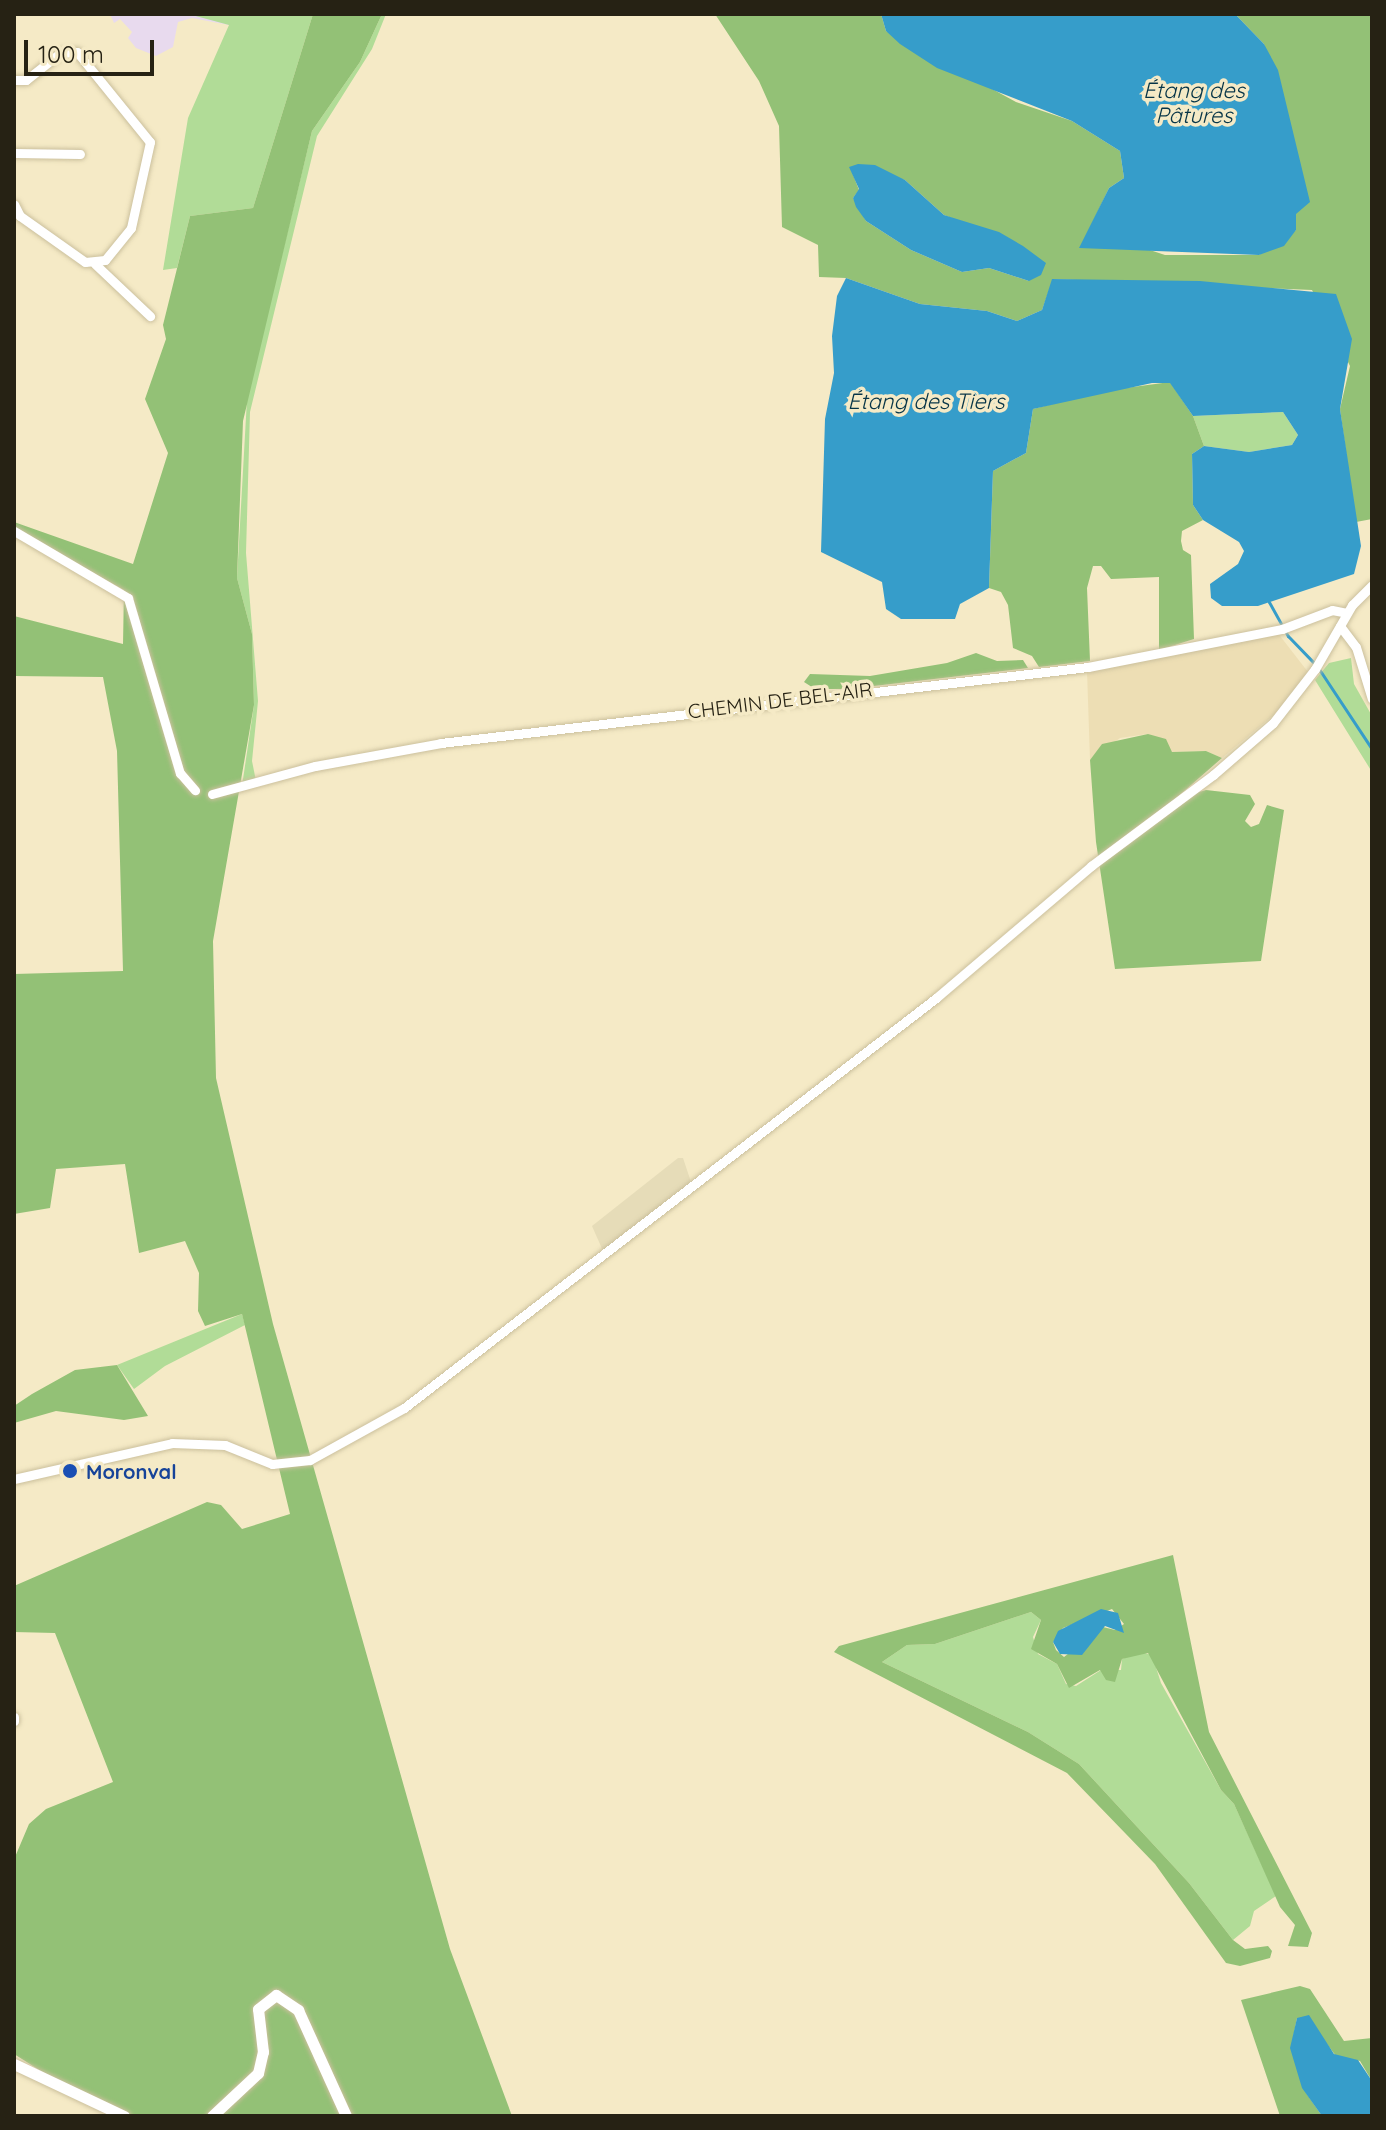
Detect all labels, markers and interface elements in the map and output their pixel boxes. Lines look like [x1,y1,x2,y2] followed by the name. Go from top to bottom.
[28,24,158,74] scale bar
[38,39,104,69] text: 100 m
[1143,77,1245,128] water label: Étang des Pâtures
[847,389,1005,415] water label: Étang des Tiers
[686,677,874,723] street label: CHEMIN DE BEL-AIR
[86,1459,177,1483] place label: Moronval
[61,1462,79,1480] marker: Moronval

